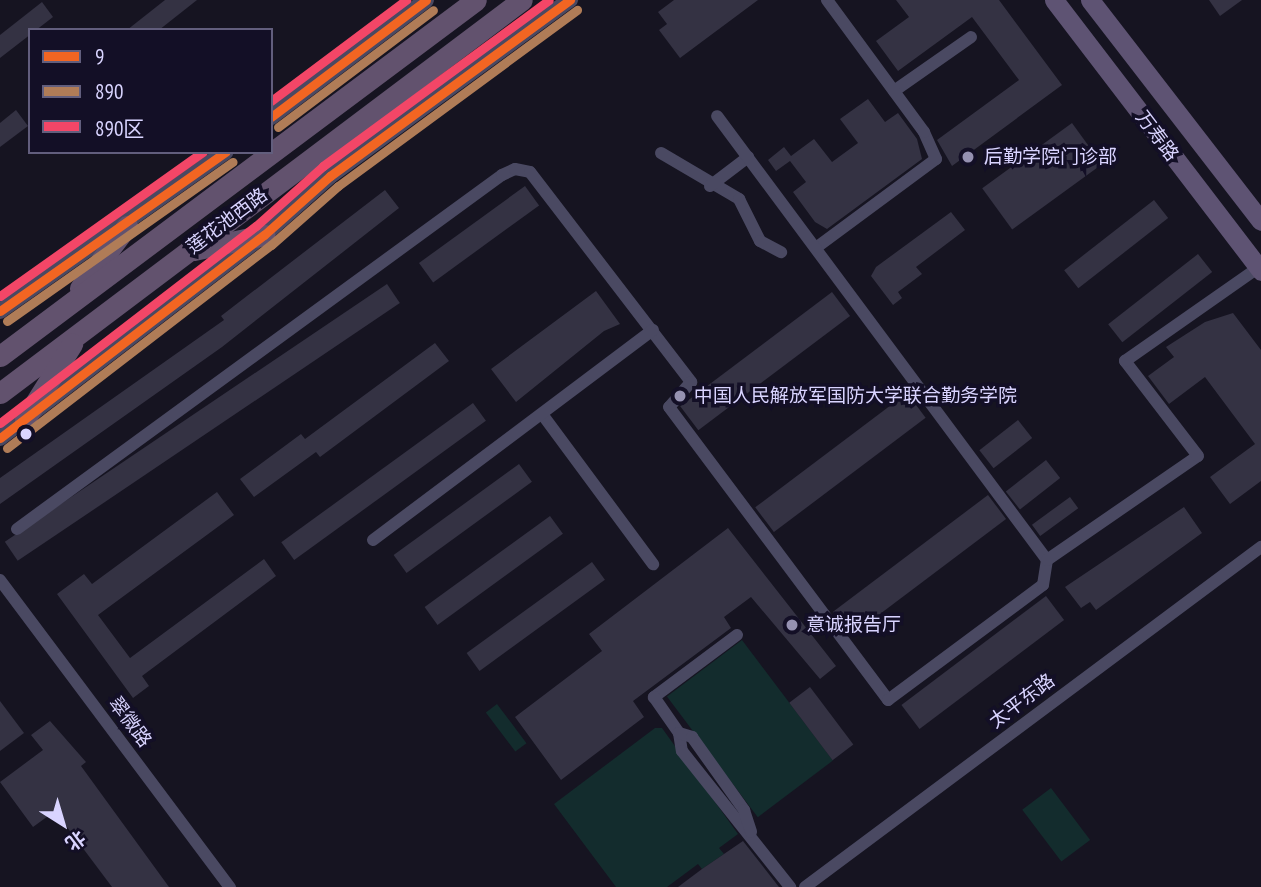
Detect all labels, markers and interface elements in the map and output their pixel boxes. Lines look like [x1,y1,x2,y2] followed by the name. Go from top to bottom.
[28,28,273,154] legend
[95,43,104,70] text: 9
[95,78,123,105] text: 890
[1131,106,1183,166] street label: 万寿路
[95,115,144,142] text: 890区
[984,146,1117,168] place label: 后勤学院门诊部
[958,147,978,167] marker: 后勤学院门诊部
[182,183,272,259] street label: 莲花池西路
[694,385,1017,407] place label: 中国人民解放军国防大学联合勤务学院
[672,388,688,404] marker: 中国人民解放军国防大学联合勤务学院
[19,427,33,441] unlabelled marker
[806,614,901,636] place label: 意诚报告厅
[784,617,800,633] marker: 意诚报告厅
[985,669,1059,733] street label: 太平东路
[104,692,156,752] street label: 翠微路
[28,789,98,859] north arrow
[61,825,90,856] text: 北

